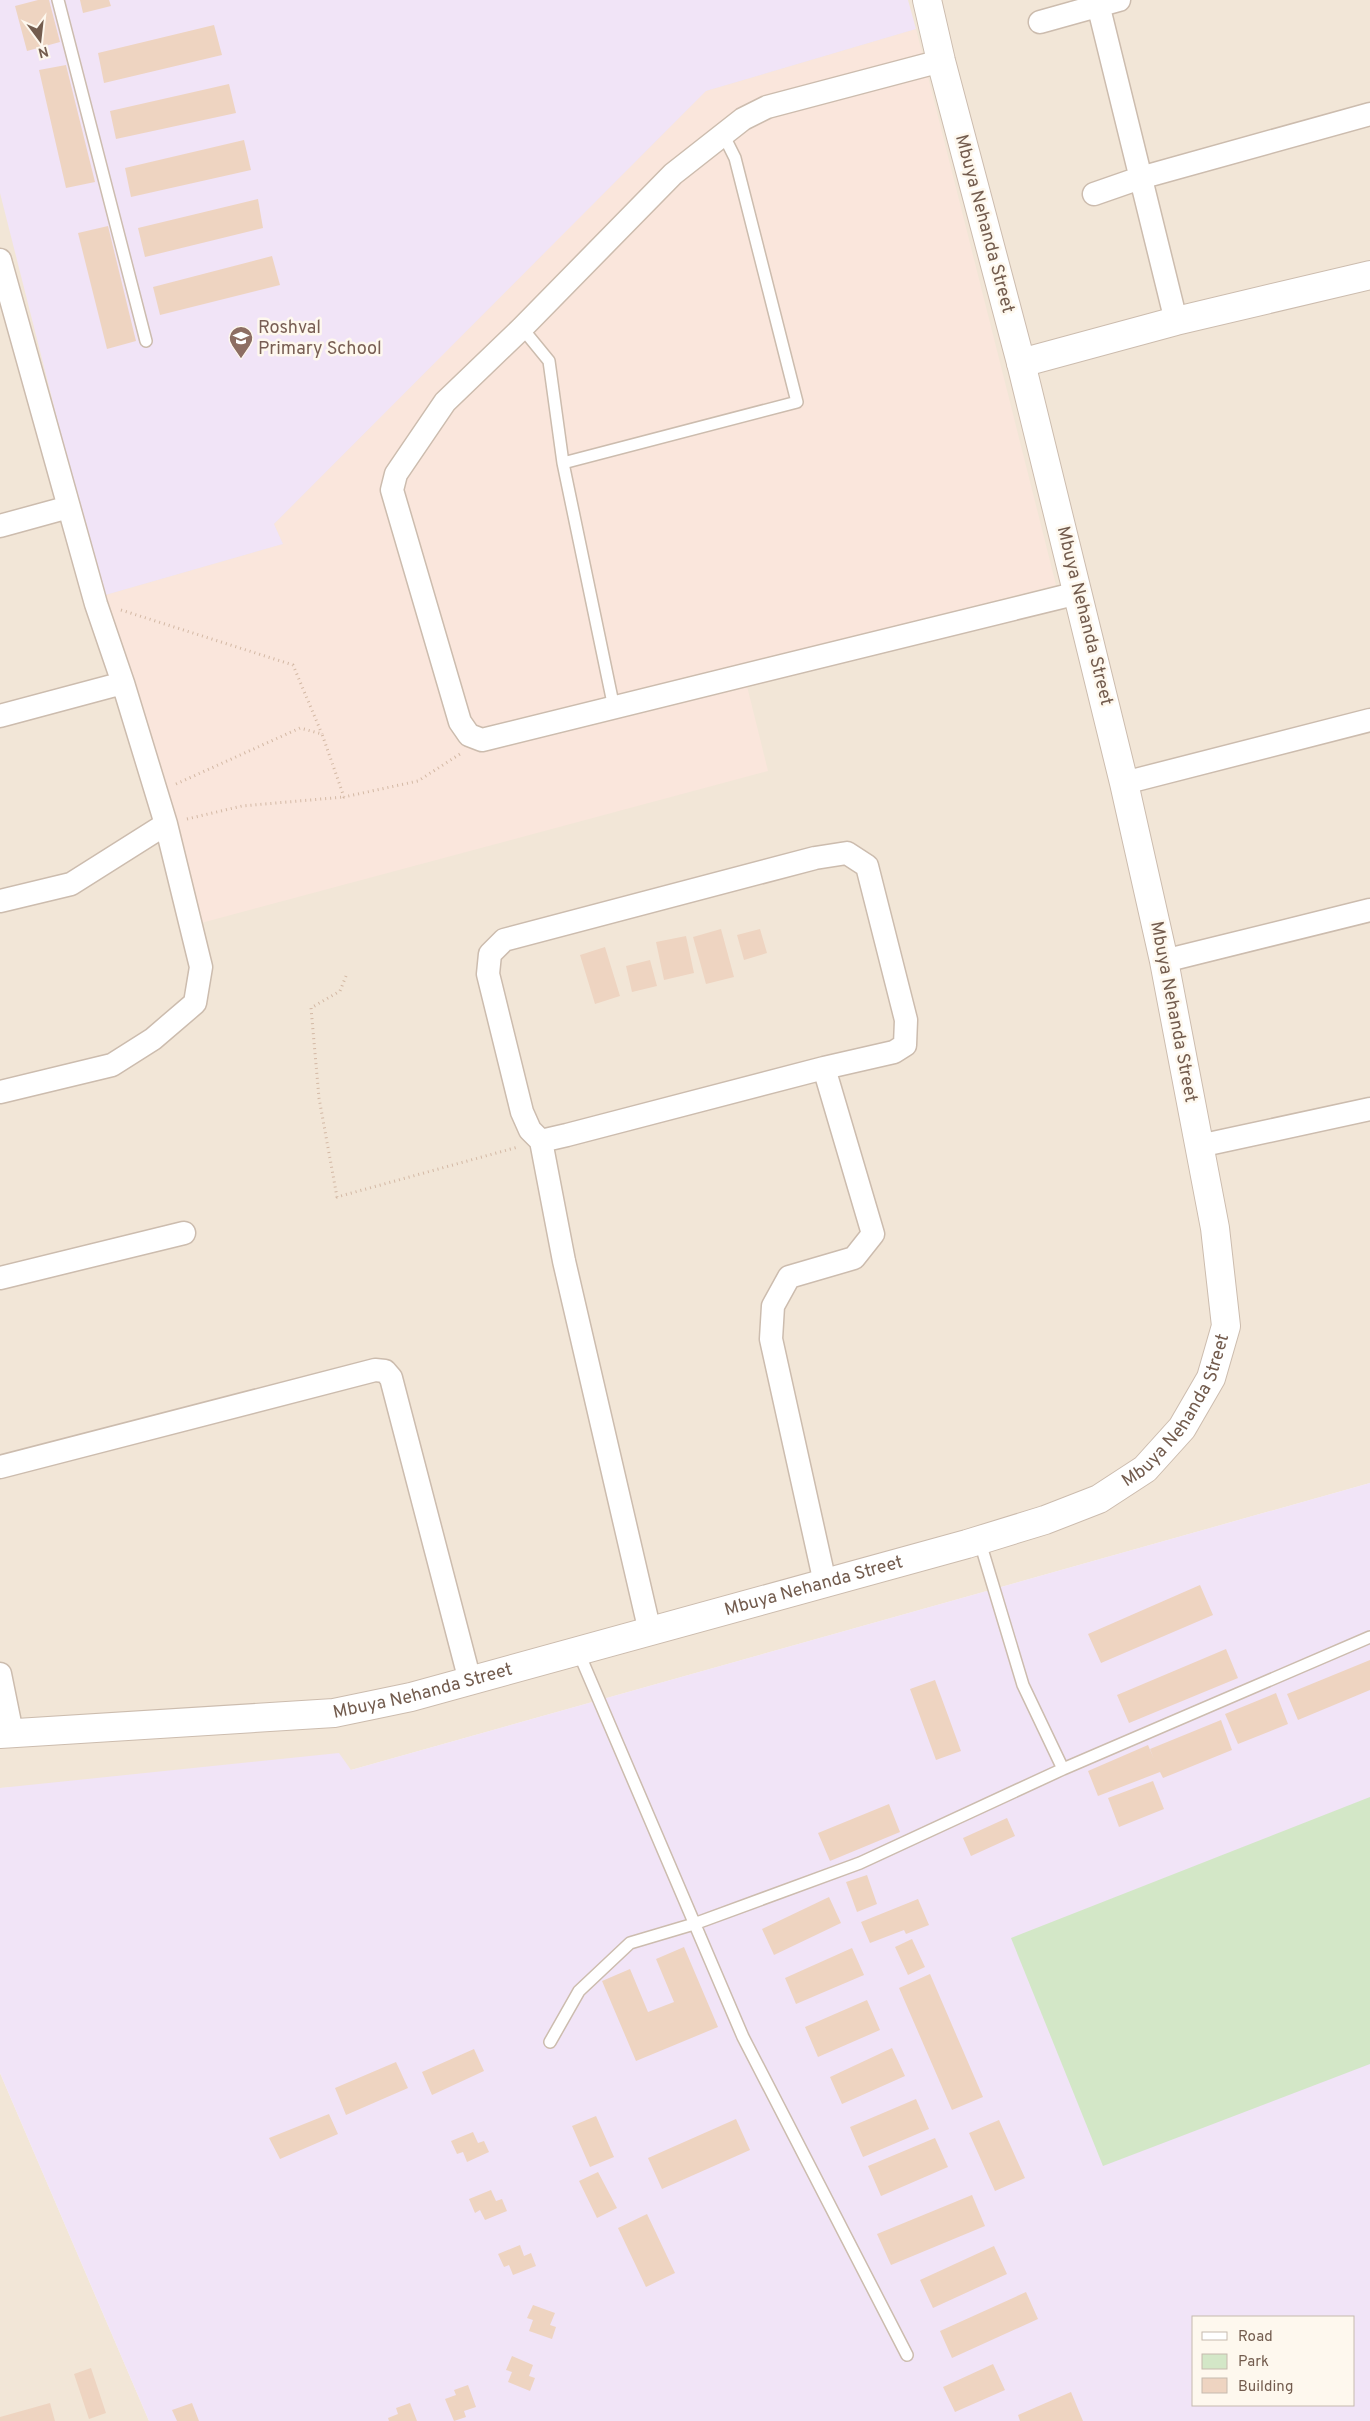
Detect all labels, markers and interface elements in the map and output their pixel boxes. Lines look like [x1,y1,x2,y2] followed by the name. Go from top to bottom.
[15,15,65,65] north arrow
[36,42,50,61] text: N
[949,132,1019,316] street label: Mbuya Nehanda Street
[258,317,382,361] place label: Roshval Primary School
[228,325,254,359] school or university icon: Roshval Primary School
[1051,524,1117,708] street label: Mbuya Nehanda Street
[1144,920,1202,1104] street label: Mbuya Nehanda Street
[1117,1331,1235,1493] street label: Mbuya Nehanda Street
[722,1551,906,1622] street label: Mbuya Nehanda Street
[331,1658,515,1724] street label: Mbuya Nehanda Street
[1192,2316,1355,2406] legend
[1238,2328,1273,2347] text: Road
[1238,2353,1269,2372] text: Park
[1238,2378,1293,2397] text: Building

